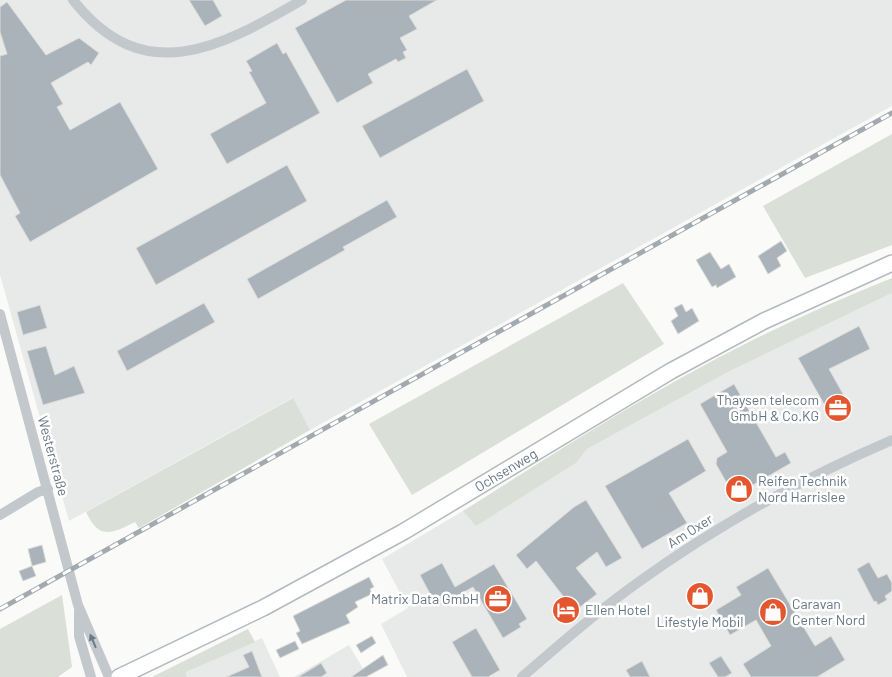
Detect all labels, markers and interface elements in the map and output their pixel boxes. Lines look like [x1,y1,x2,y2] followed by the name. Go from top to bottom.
[716,391,819,424] place label: Thaysen telecom GmbH & Co.KG
[823,393,853,423] office icon: Thaysen telecom GmbH & Co.KG
[35,414,72,498] street label: Westerstraße
[471,444,540,495] street label: Ochsenweg
[758,472,847,505] place label: Reifen Technik Nord Harrislee
[724,474,754,504] shop icon: Reifen Technik Nord Harrislee
[664,510,716,551] street label: Am Oxer
[685,581,715,611] shop icon: Lifestyle Mobil
[483,584,513,614] office icon: Matrix Data GmbH
[371,590,479,607] place label: Matrix Data GmbH
[551,595,581,625] hotel icon: Ellen Hotel
[792,595,866,628] place label: Caravan Center Nord
[758,597,788,627] shop icon: Caravan Center Nord
[585,601,650,618] place label: Ellen Hotel
[656,613,744,630] place label: Lifestyle Mobil
[89,634,97,648] one-way arrow

